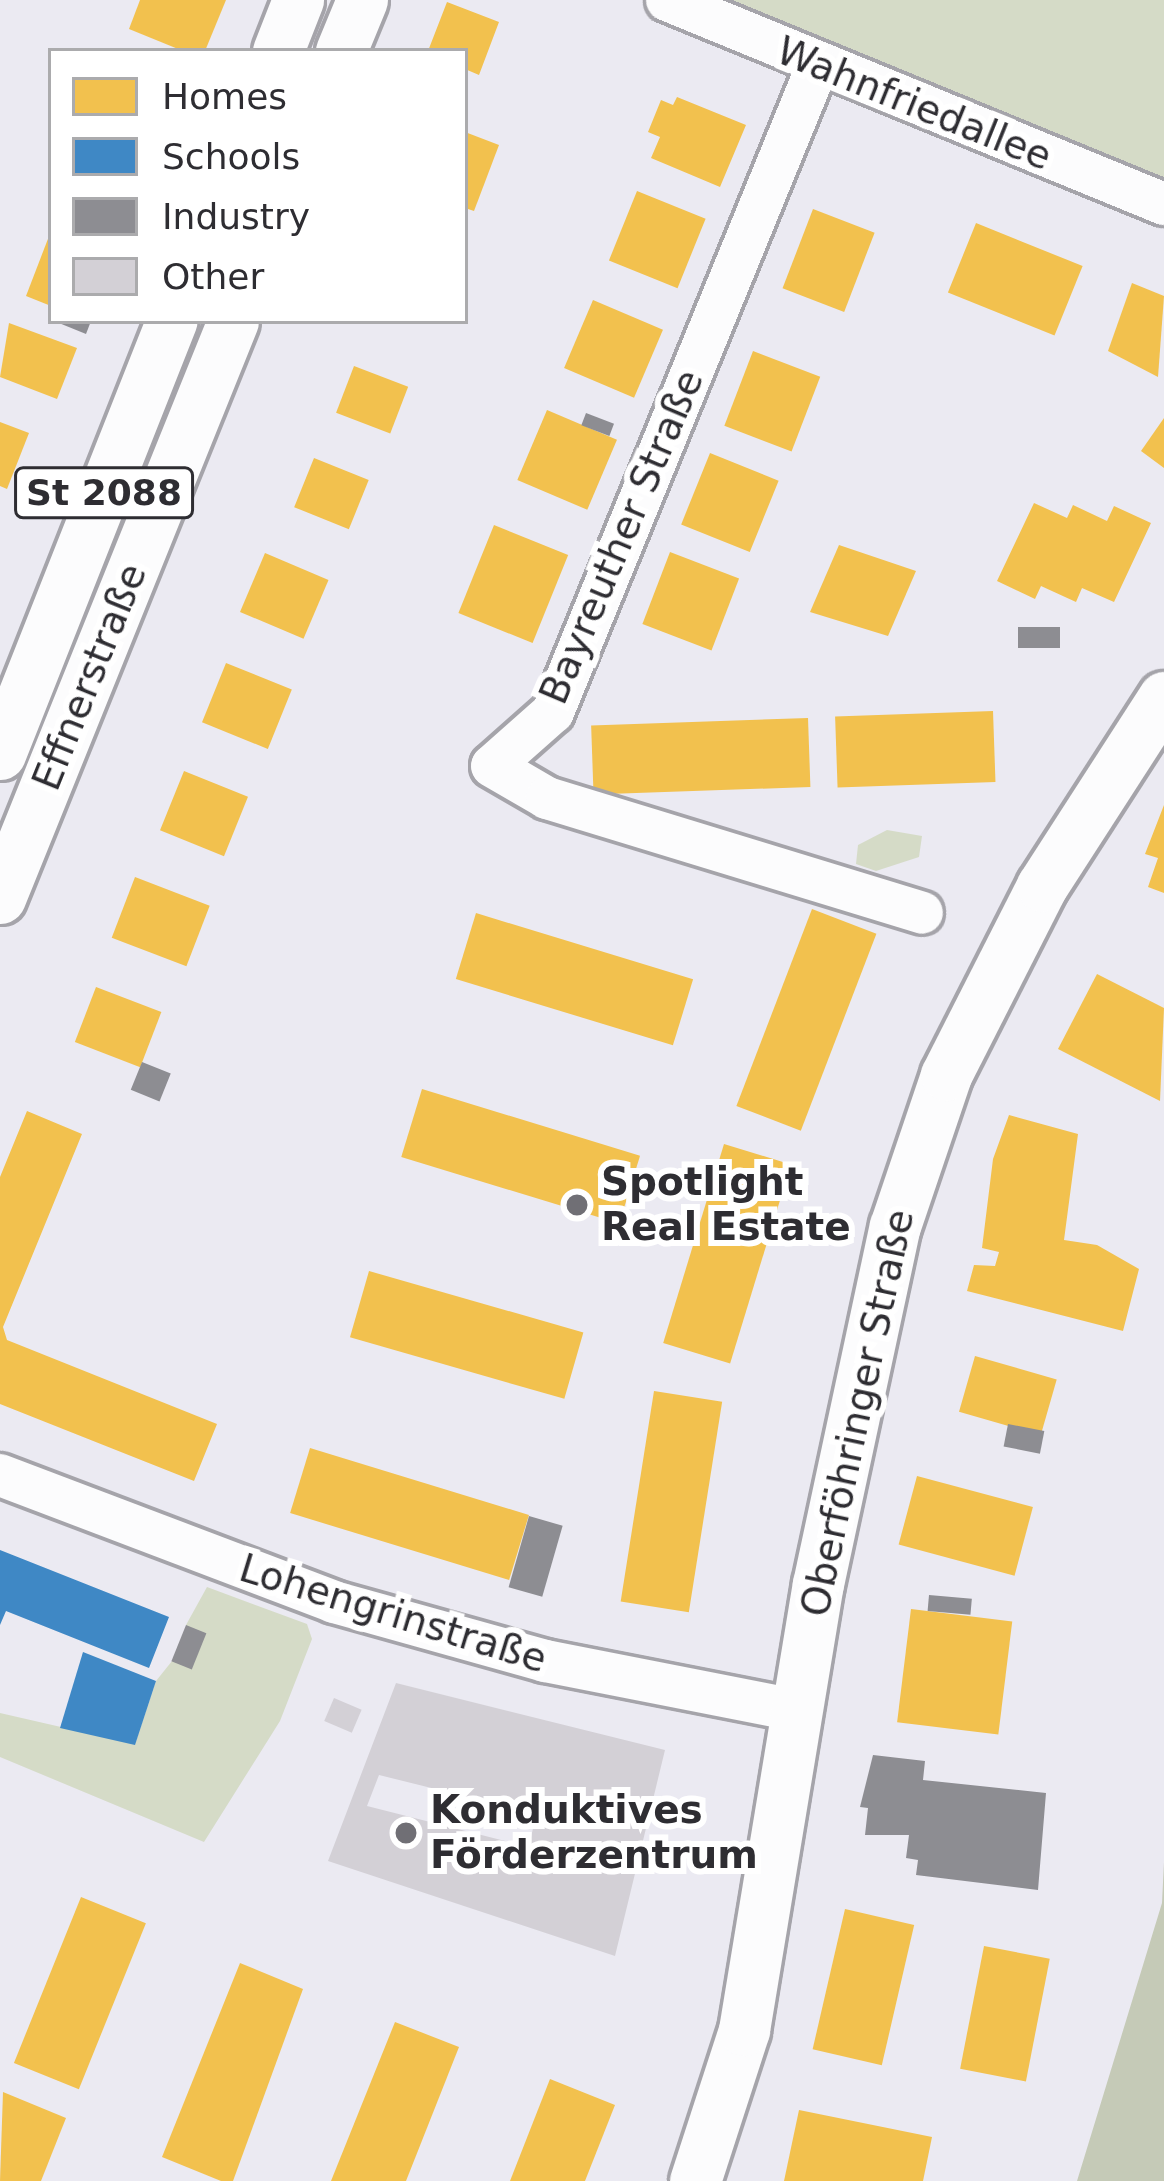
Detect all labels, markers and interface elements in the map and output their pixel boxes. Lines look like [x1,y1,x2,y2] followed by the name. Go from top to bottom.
[770,28,1058,180] street label: Wahnfriedallee
[48,48,468,324] legend
[162,76,287,117] text: Homes
[162,136,300,177] text: Schools
[162,196,310,237] text: Industry
[162,256,264,297] text: Other
[530,363,714,711] street label: Bayreuther Straße
[14,463,194,523] road number: St 2088
[23,557,157,797] street label: Effnerstraße
[601,1160,851,1251] place label: Spotlight Real Estate
[564,1192,590,1218] marker: Spotlight Real Estate
[792,1205,924,1621] street label: Oberföhringer Straße
[234,1545,552,1683] street label: Lohengrinstraße
[430,1788,758,1879] place label: Konduktives Förderzentrum
[393,1820,419,1846] marker: Konduktives Förderzentrum

